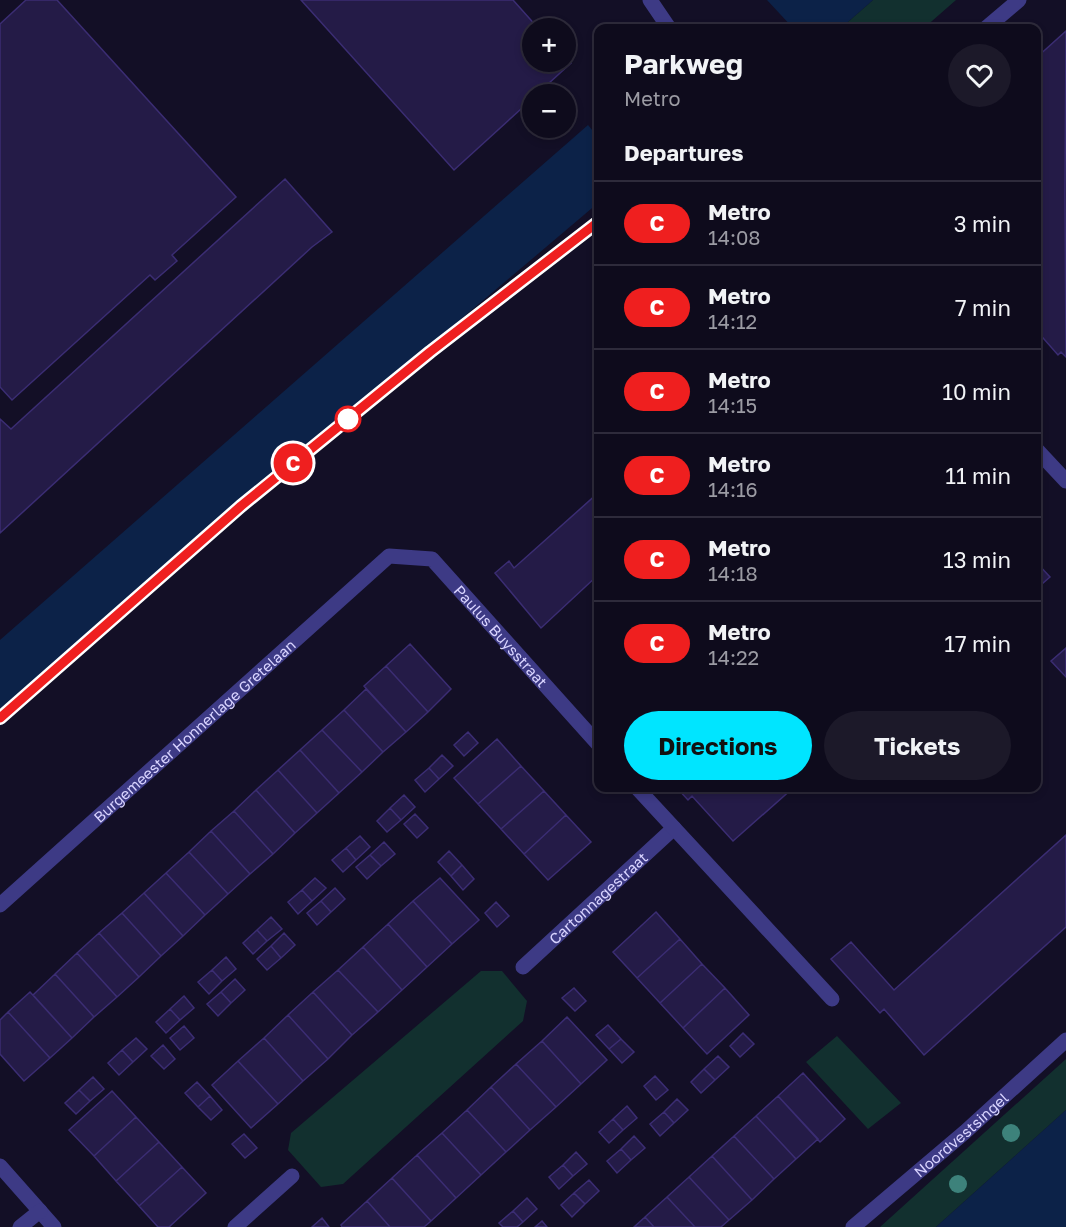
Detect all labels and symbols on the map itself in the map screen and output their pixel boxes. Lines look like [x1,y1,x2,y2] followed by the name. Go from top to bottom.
[335,406,361,432] unlabelled marker
[274,444,312,482] line badge: C
[451,581,551,691] street label: Paulus Buysstraat
[90,636,299,826] street label: Burgemeester Honnerlage Gretelaan
[545,848,651,948] street label: Cartonnagestraat
[910,1088,1012,1181] street label: Noordvestsingel

